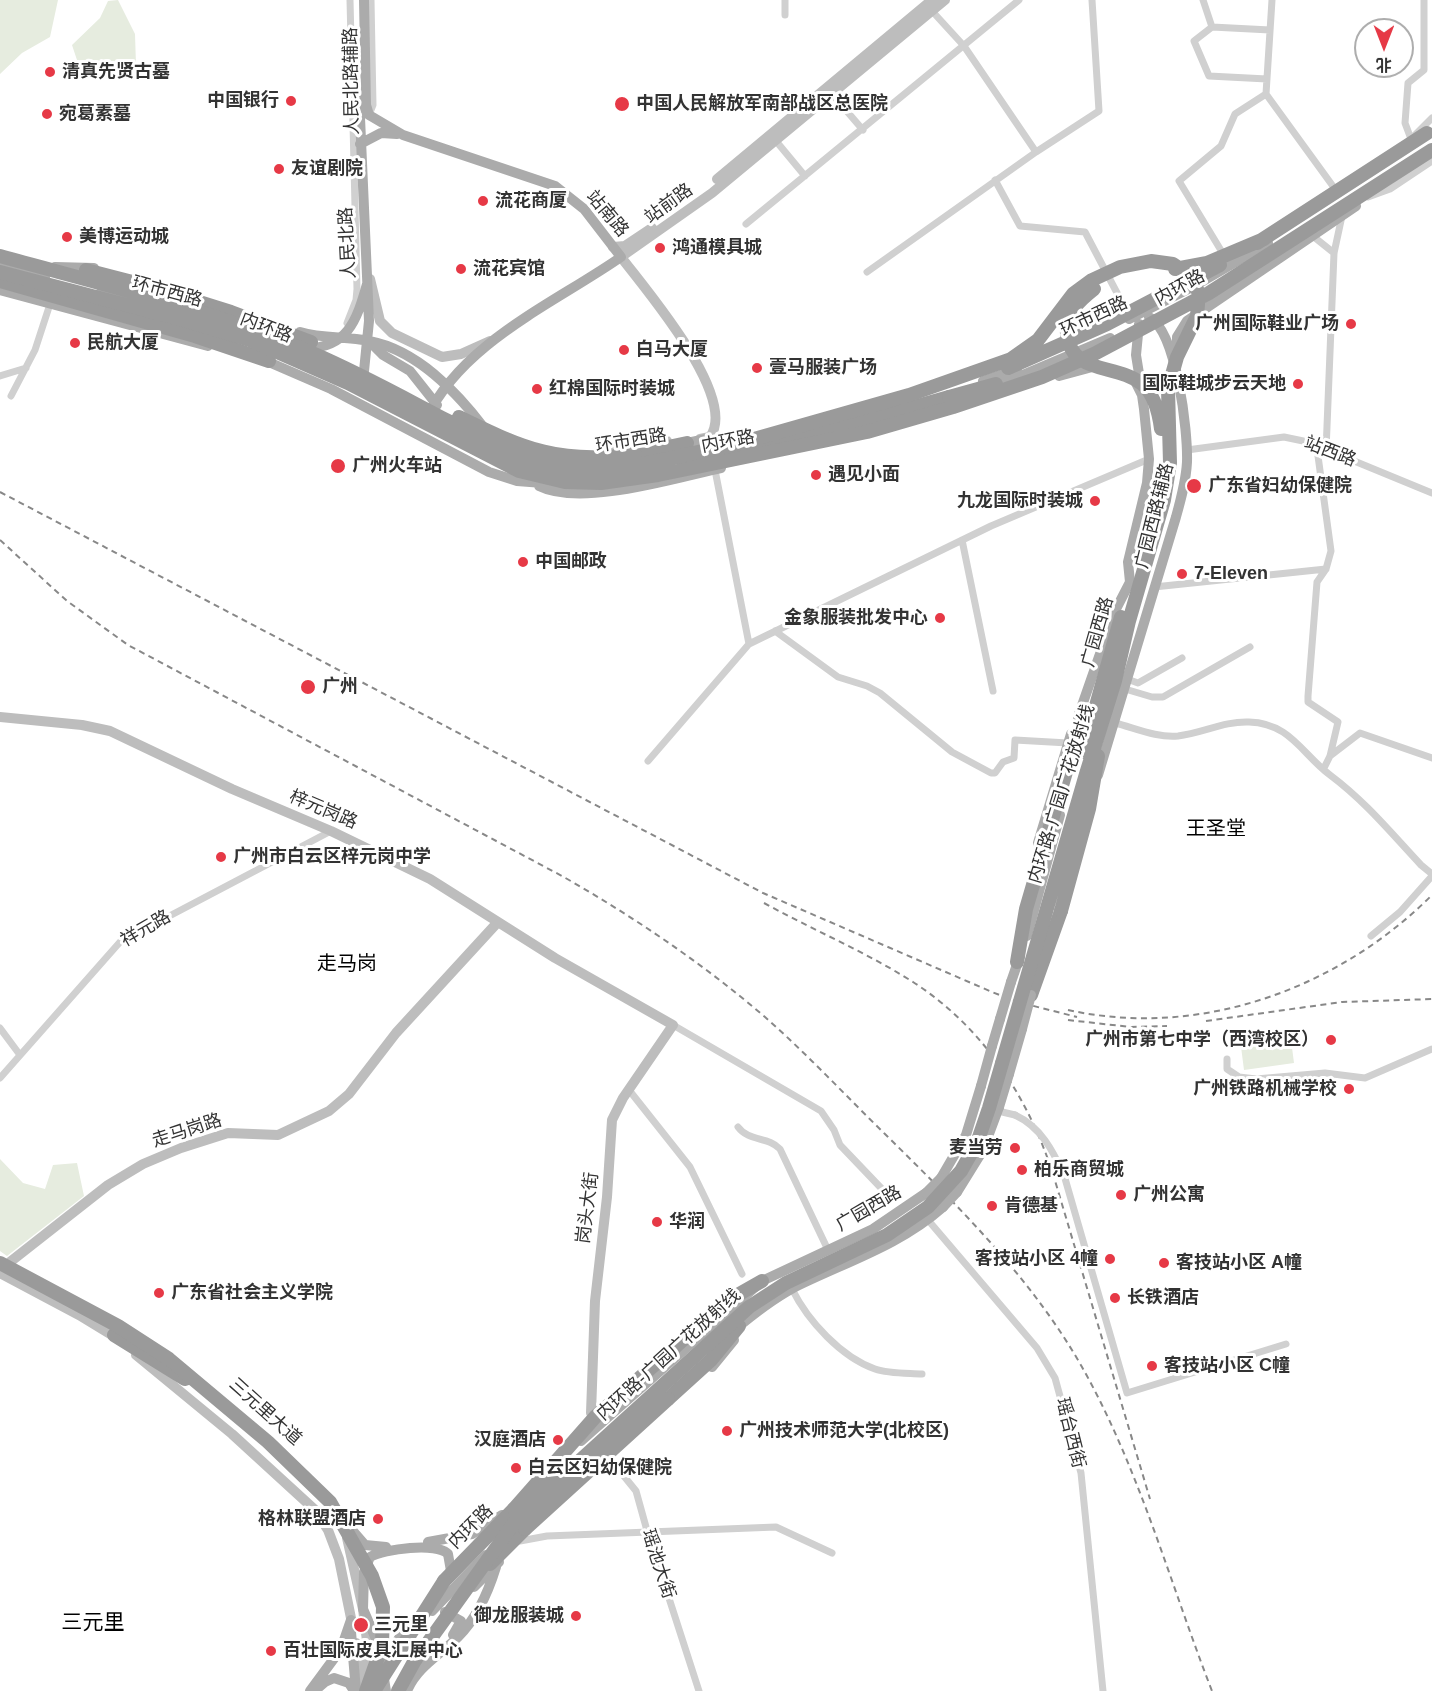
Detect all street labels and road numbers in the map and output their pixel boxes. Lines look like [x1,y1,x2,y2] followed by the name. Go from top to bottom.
[340,27,364,135] street label: 人民北路辅路
[641,179,697,229] street label: 站前路
[581,186,633,242] street label: 站南路
[335,206,361,280] street label: 人民北路
[1151,265,1209,311] street label: 内环路
[129,272,205,312] street label: 环市西路
[1057,292,1131,342] street label: 环市西路
[237,308,295,348] street label: 内环路
[594,425,668,457] street label: 环市西路
[699,426,757,458] street label: 内环路
[1301,432,1359,472] street label: 站西路
[1131,461,1179,571] street label: 广园西路辅路
[1078,594,1118,670] street label: 广园西路
[1024,702,1100,886] street label: 内环路-广园广花放射线
[286,786,360,834] street label: 梓元岗路
[117,906,175,952] street label: 祥元路
[149,1110,225,1152] street label: 走马岗路
[573,1171,603,1245] street label: 岗头大街
[832,1182,906,1236] street label: 广园西路
[593,1285,745,1425] street label: 内环路-广园广花放射线
[224,1374,306,1450] street label: 三元里大道
[1051,1395,1089,1471] street label: 瑶台西街
[444,1500,498,1554] street label: 内环路
[637,1526,679,1602] street label: 瑶池大街

